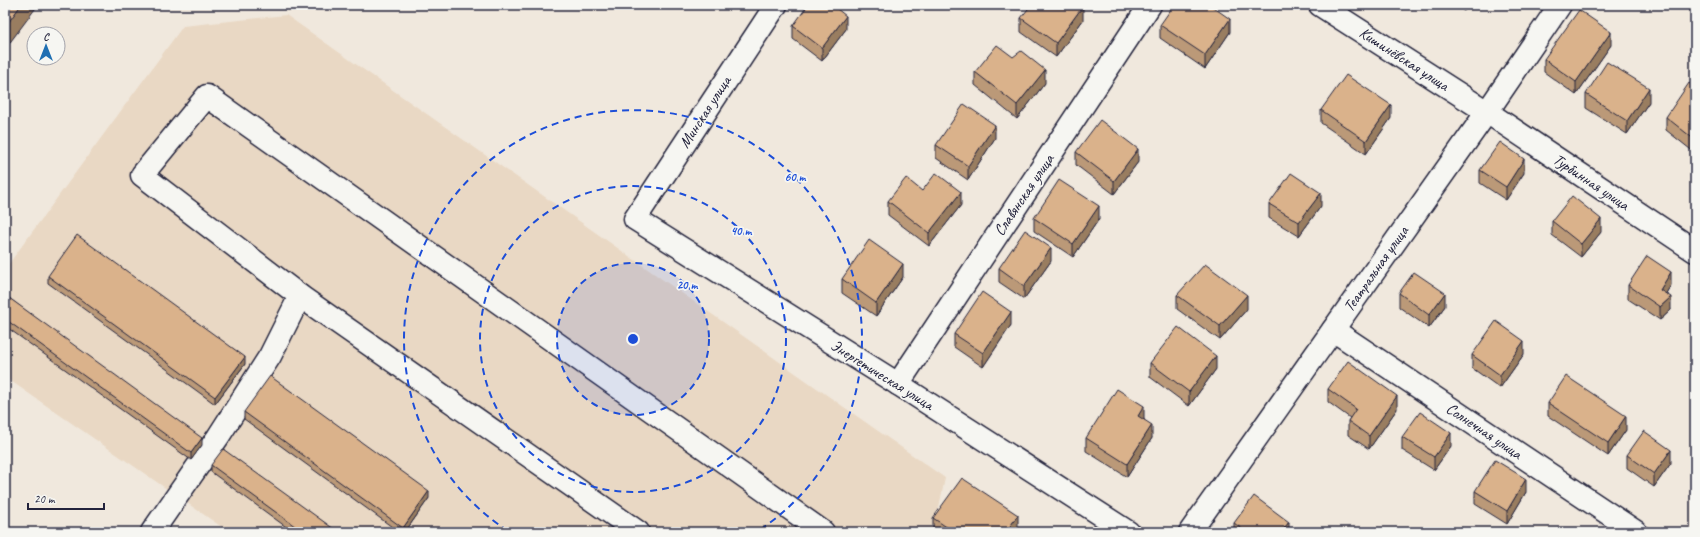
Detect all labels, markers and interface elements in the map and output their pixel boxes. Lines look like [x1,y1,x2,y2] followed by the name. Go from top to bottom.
[1355,23,1454,96] street label: Кишинёвская улица
[26,26,66,66] north arrow
[43,29,50,43] text: С
[674,71,736,152] street label: Минская улица
[1549,149,1634,215] street label: Турбинная улица
[989,150,1059,240] street label: Славянская улица
[785,169,807,185] text: 60 m
[1339,221,1414,316] street label: Театральная улица
[731,223,752,239] text: 40 m
[677,277,698,293] text: 20 m
[626,332,640,346] centre of rings
[827,335,938,415] street label: Энергетическая улица
[1442,398,1527,464] street label: Солнечная улица
[28,485,104,511] scale bar
[34,491,56,507] text: 20 m

